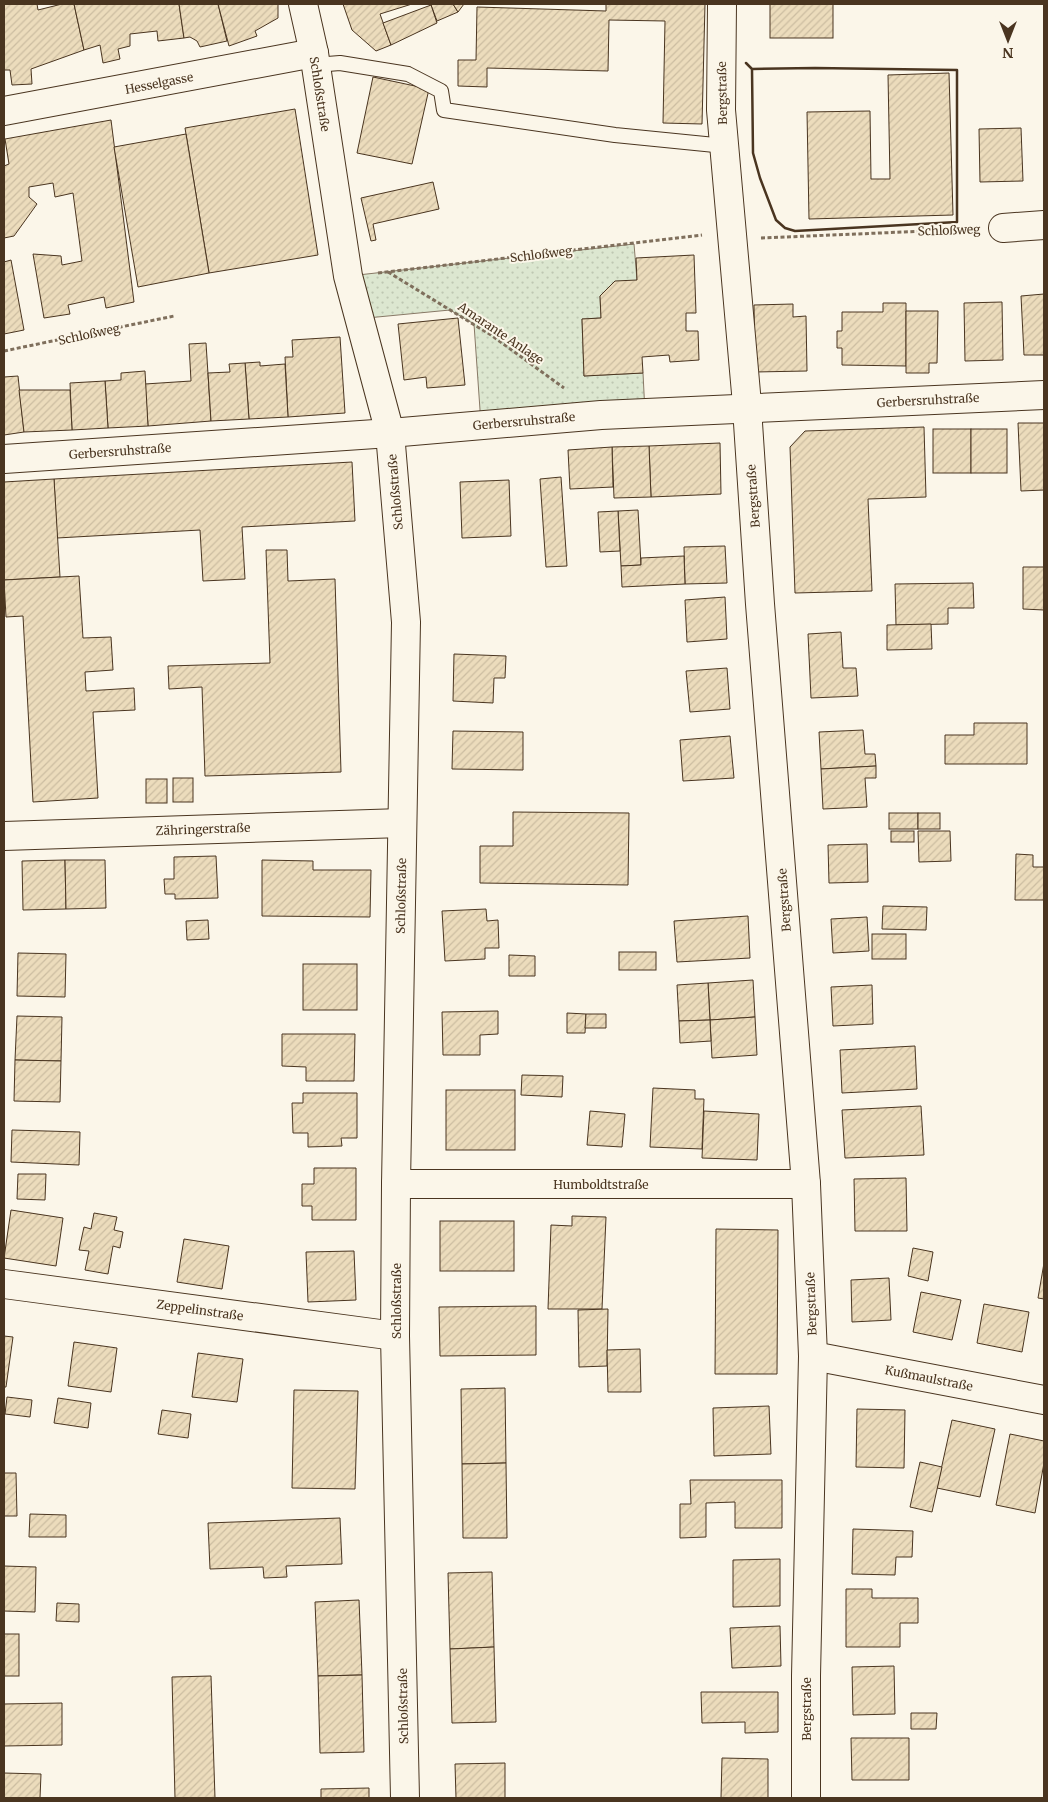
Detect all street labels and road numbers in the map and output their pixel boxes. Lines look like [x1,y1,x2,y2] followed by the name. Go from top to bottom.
[307,55,333,133] street label: Schloßstraße
[714,61,730,125] street label: Bergstraße
[124,69,194,97] street label: Hesselgasse
[917,221,981,239] street label: Schloßweg
[509,243,574,265] street label: Schloßweg
[455,298,547,367] street label: Amarante Anlage
[57,320,122,348] street label: Schloßweg
[876,390,980,410] street label: Gerbersruhstraße
[472,409,576,433] street label: Gerbersruhstraße
[68,440,172,462] street label: Gerbersruhstraße
[384,453,406,531] street label: Schloßstraße
[743,464,763,528] street label: Bergstraße
[155,820,251,838] street label: Zähringerstraße
[393,858,409,934] street label: Schloßstraße
[774,868,794,932] street label: Bergstraße
[553,1177,649,1192] street label: Humboldtstraße
[389,1263,404,1339] street label: Schloßstraße
[802,1272,820,1336] street label: Bergstraße
[156,1296,244,1324] street label: Zeppelinstraße
[884,1362,974,1394] street label: Kußmaulstraße
[395,1668,411,1744] street label: Schloßstraße
[799,1677,814,1741] street label: Bergstraße

